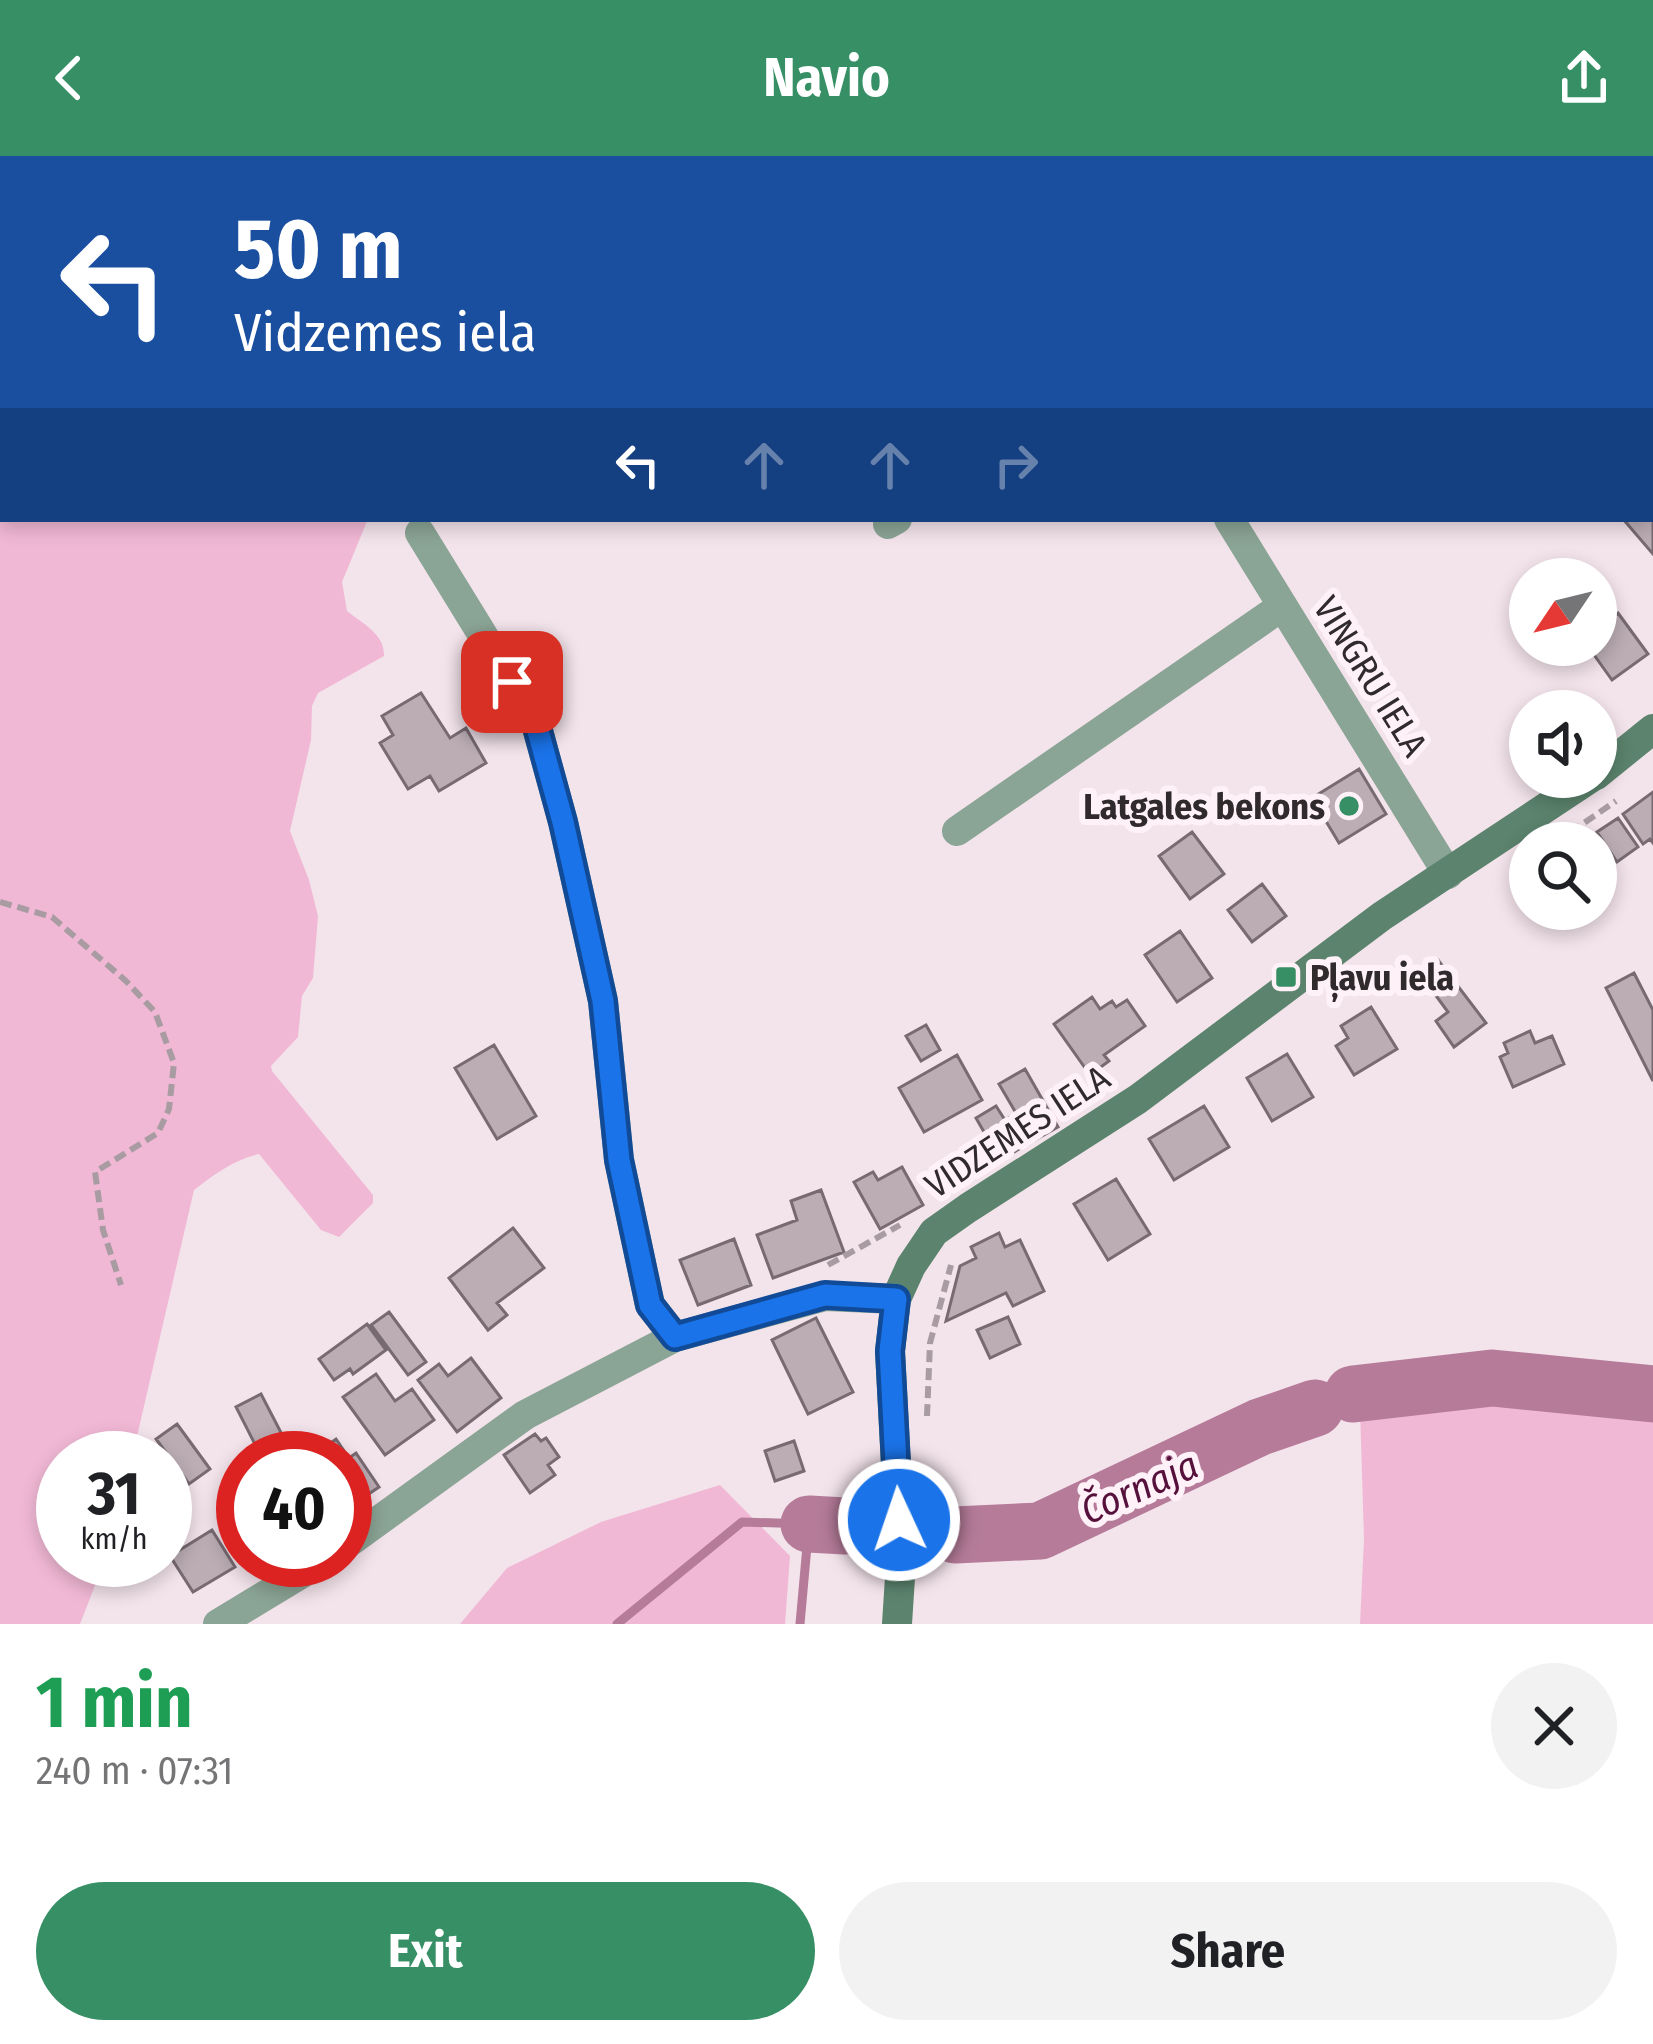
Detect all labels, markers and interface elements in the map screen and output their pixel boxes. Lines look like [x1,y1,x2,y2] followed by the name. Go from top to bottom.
[36,45,102,111] icon: back
[1551,45,1617,111] icon: share
[763,46,890,110] text: Navio
[234,199,403,300] text: 50 m
[36,204,192,360] icon: left
[234,301,536,365] text: Vidzemes iela
[605,432,671,498] icon: left
[731,432,797,498] icon: ahead
[857,432,923,498] icon: ahead
[983,432,1049,498] icon: right
[1509,558,1617,666] north arrow
[1509,558,1617,930] map controls
[1304,588,1437,765] street label: VINGRU IELA
[461,631,563,733] pin
[479,649,545,715] icon: arrive
[1509,690,1617,798] button: sound
[1083,785,1325,829] place label: Latgales bekons
[1336,793,1362,819] marker: Latgales bekons
[1509,822,1617,930] button: search
[1310,956,1454,1002] place label: Pļavu iela
[1273,964,1299,990] marker: Pļavu iela
[917,1056,1118,1208] street label: VIDZEMES IELA
[216,1431,372,1587] speed limit sign: 40
[1074,1442,1205,1534] water label: Čornaja
[836,1457,962,1583] position arrow
[88,1458,140,1530] text: 31
[81,1521,147,1557] text: km/h
[36,1660,193,1746] text: 1 min
[1491,1663,1617,1789] button: close
[36,1748,233,1794] text: 240 m · 07:31
[36,1882,815,2020] button: Exit
[839,1882,1617,2020] button: Share

